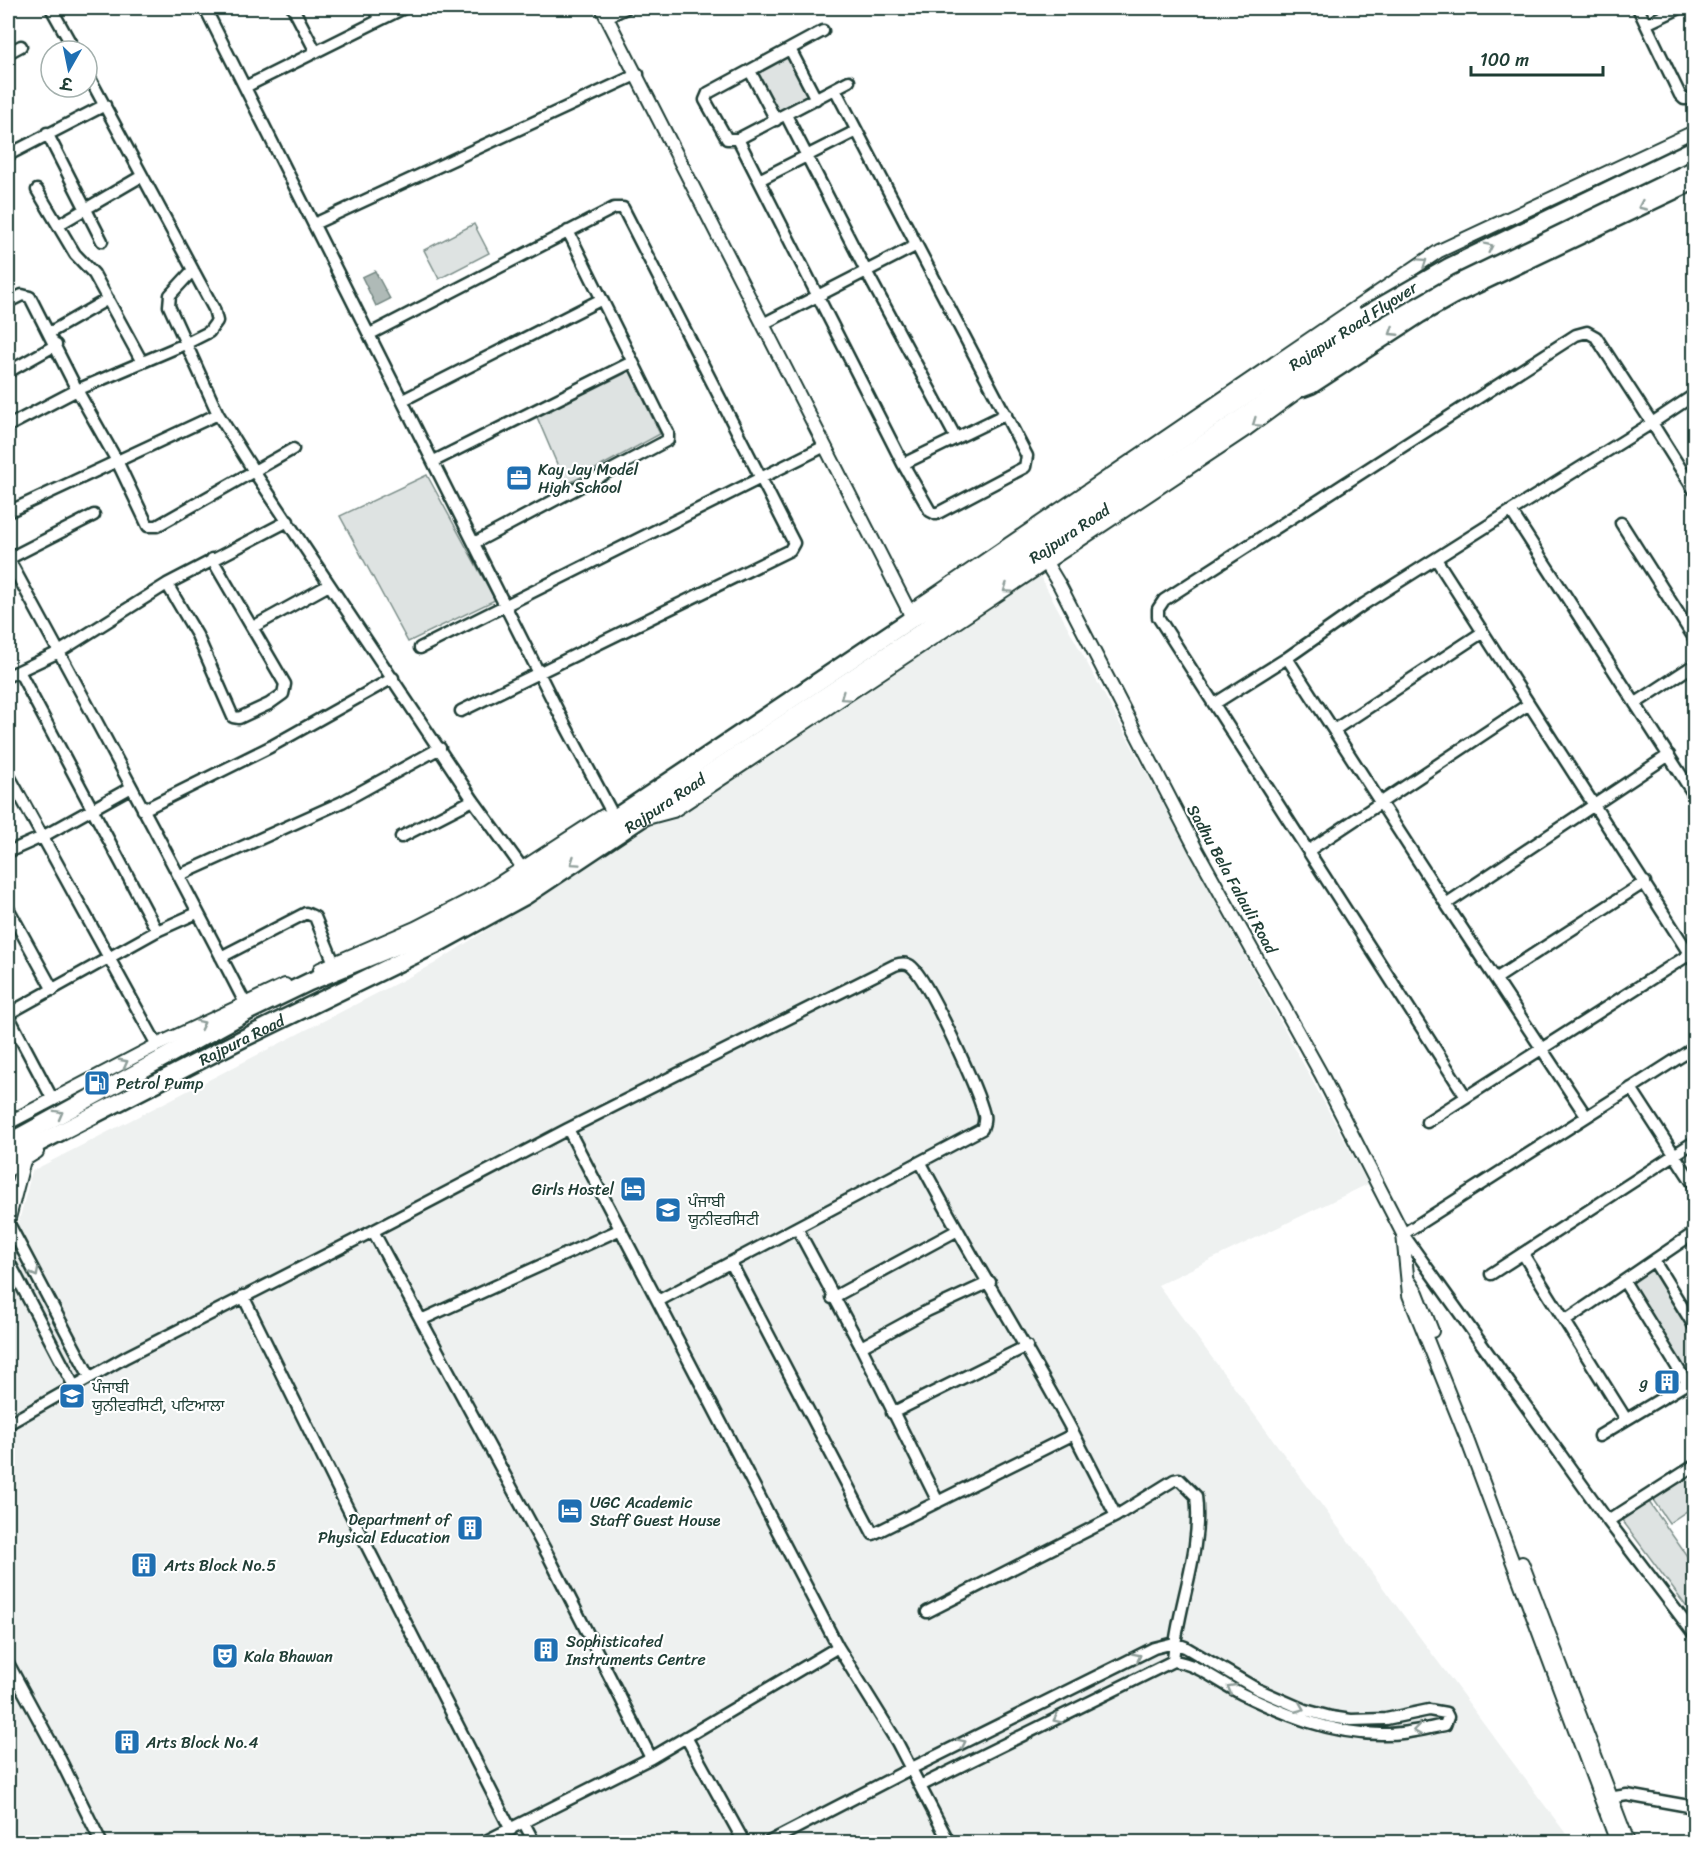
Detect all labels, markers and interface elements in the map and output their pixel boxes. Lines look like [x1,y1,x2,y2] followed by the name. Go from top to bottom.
[39,39,99,99] north arrow
[1471,39,1603,77] scale bar
[1480,44,1529,76] text: 100 m
[58,68,76,99] text: उ
[1637,199,1648,211] one-way arrow
[1483,243,1494,255] one-way arrow
[1416,258,1427,269] one-way arrow
[1283,273,1424,379] street label: Rajapur Road Flyover
[1388,324,1399,335] one-way arrow
[1252,415,1263,426] one-way arrow
[538,455,639,502] place label: Kay Jay Model High School
[504,463,534,493] office icon: Kay Jay Model High School
[1022,495,1117,571] street label: Rajpura Road
[1002,582,1013,593] one-way arrow
[839,690,850,701] one-way arrow
[618,764,713,841] street label: Rajpura Road
[1179,799,1286,961] street label: Sadhu Bela Falauli Road
[570,855,581,866] one-way arrow
[193,1005,291,1074] street label: Rajpura Road
[195,1020,206,1032] one-way arrow
[117,1059,128,1070] one-way arrow
[82,1068,112,1098] fuel station icon: Petrol Pump
[116,1069,204,1098] place label: Petrol Pump
[52,1110,63,1121] one-way arrow
[618,1174,648,1204] hotel icon: Girls Hostel
[532,1175,614,1204] place label: Girls Hostel
[687,1187,760,1234] place label: ਪੰਜਾਬੀ ਯੂਨੀਵਰਸਿਟੀ
[653,1195,683,1225] school or university icon: ਪੰਜਾਬੀ ਯੂਨੀਵਰਸਿਟੀ
[28,1267,39,1278] one-way arrow
[1652,1367,1682,1397] building icon: g
[1638,1368,1648,1397] place label: g
[91,1373,225,1420] place label: ਪੰਜਾਬੀ ਯੂਨੀਵਰਸਿਟੀ, ਪਟਿਆਲਾ
[57,1381,87,1411] school or university icon: ਪੰਜਾਬੀ ਯੂਨੀਵਰਸਿਟੀ, ਪਟਿਆਲਾ
[590,1488,721,1535] place label: UGC Academic Staff Guest House
[555,1496,585,1526] hotel icon: UGC Academic Staff Guest House
[318,1505,452,1552] place label: Department of Physical Education
[455,1513,485,1543] building icon: Department of Physical Education
[129,1550,159,1580] building icon: Arts Block No.5
[163,1551,276,1580] place label: Arts Block No.5
[565,1627,706,1674] place label: Sophisticated Instruments Centre
[531,1635,561,1665] building icon: Sophisticated Instruments Centre
[210,1641,240,1671] theatre icon: Kala Bhawan
[244,1642,333,1671] place label: Kala Bhawan
[1131,1653,1142,1664] one-way arrow
[1227,1683,1237,1695] one-way arrow
[1295,1700,1305,1713] one-way arrow
[1052,1712,1063,1723] one-way arrow
[1412,1723,1422,1735] one-way arrow
[112,1727,142,1757] building icon: Arts Block No.4
[145,1728,258,1757] place label: Arts Block No.4
[956,1738,967,1750] one-way arrow

